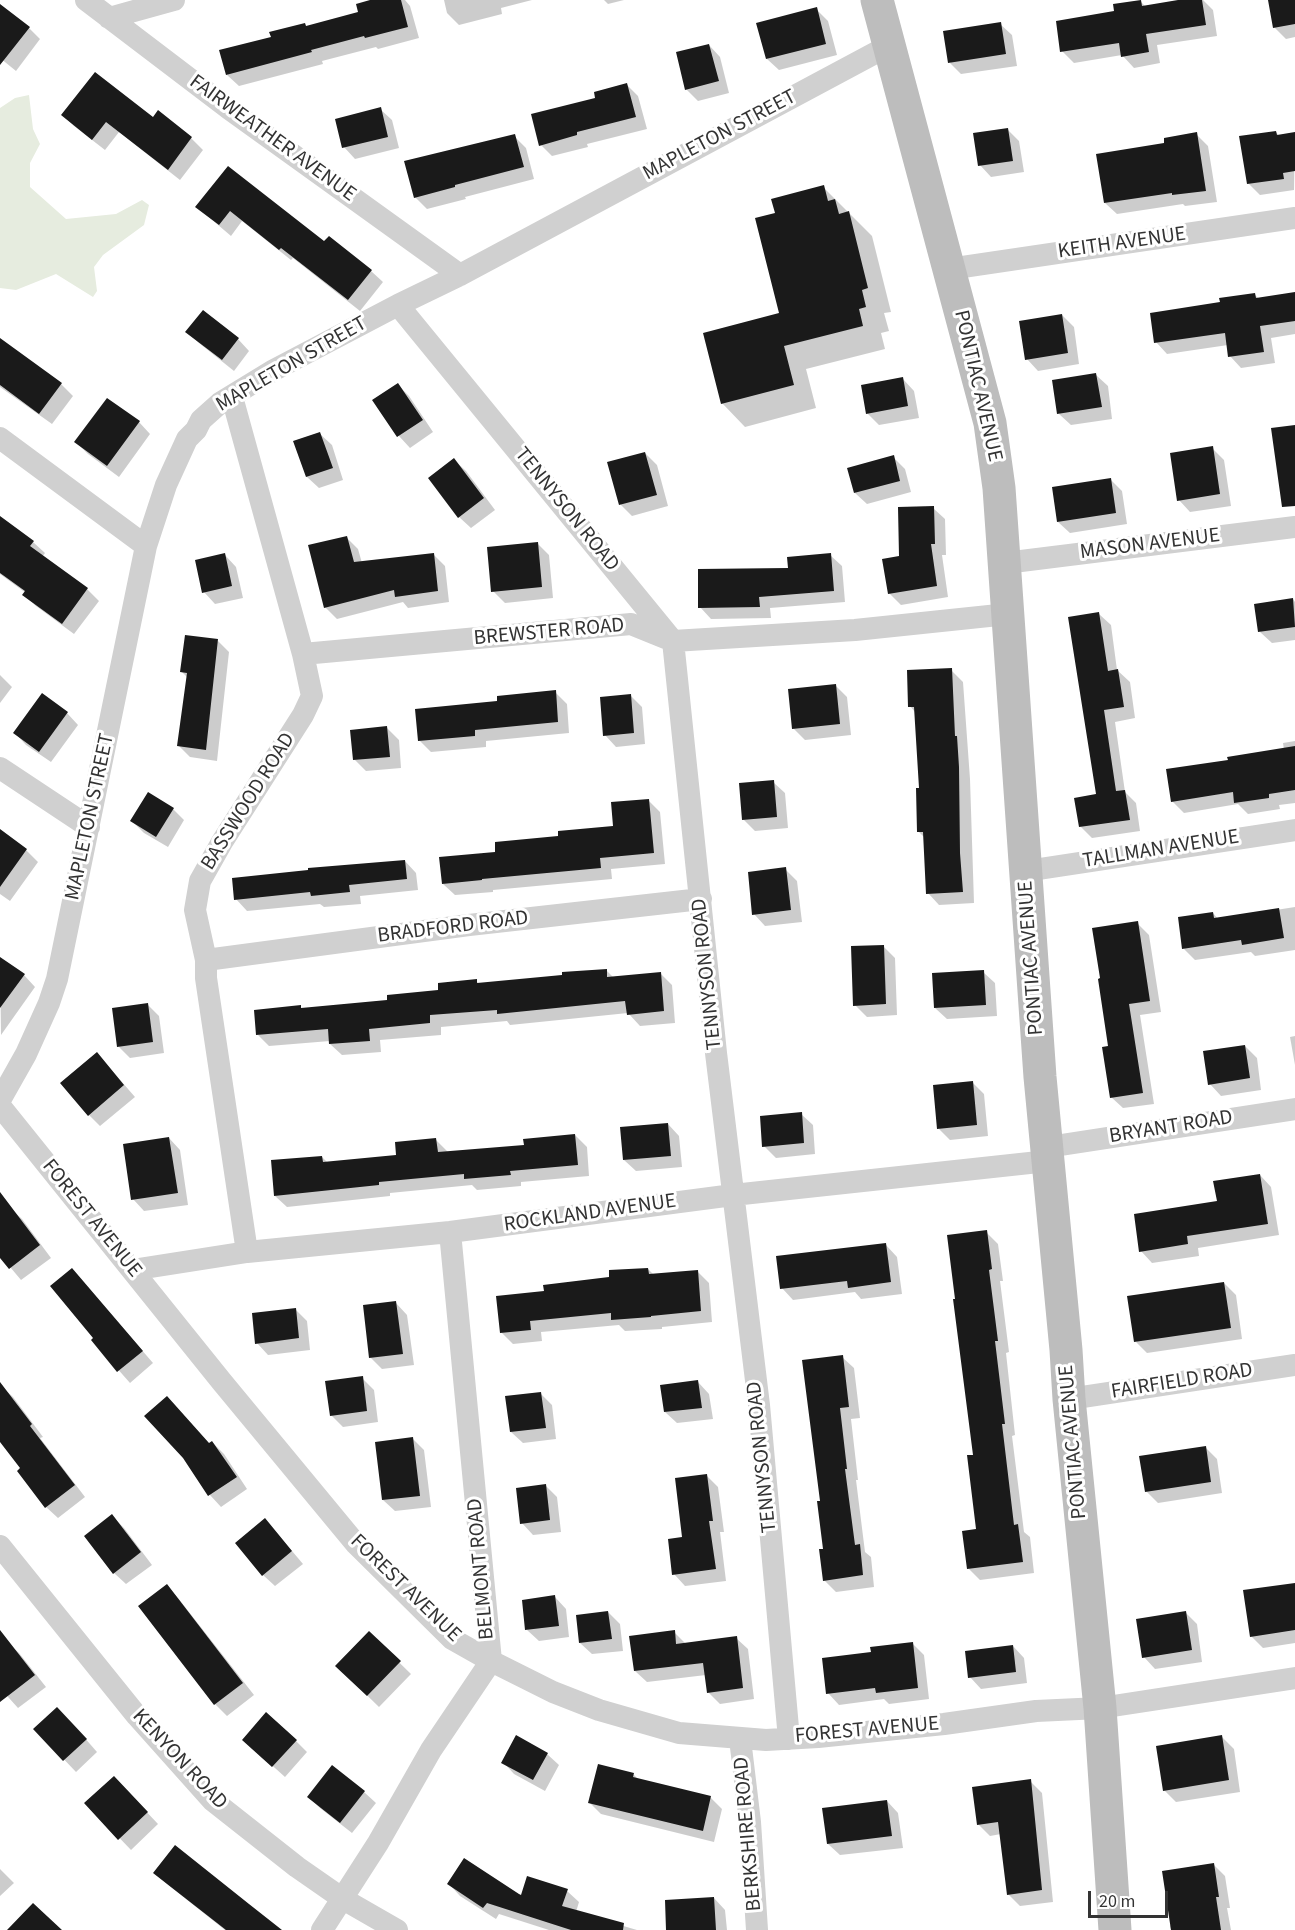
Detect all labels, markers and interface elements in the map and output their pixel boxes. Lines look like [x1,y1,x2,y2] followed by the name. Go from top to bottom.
[184,70,360,208] street label: FAIRWEATHER AVENUE
[639,85,801,187] street label: MAPLETON STREET
[1056,223,1188,265] street label: KEITH AVENUE
[947,308,1007,464] street label: PONTIAC AVENUE
[212,312,372,418] street label: MAPLETON STREET
[508,443,624,577] street label: TENNYSON ROAD
[1079,524,1221,566] street label: MASON AVENUE
[473,614,625,652] street label: BREWSTER ROAD
[197,729,301,875] street label: BASSWOOD ROAD
[61,731,121,903] street label: MAPLETON STREET
[1081,825,1241,875] street label: TALLMAN AVENUE
[1014,880,1050,1036] street label: PONTIAC AVENUE
[688,897,728,1051] street label: TENNYSON ROAD
[376,906,530,950] street label: BRADFORD ROAD
[1108,1106,1234,1150] street label: BRYANT ROAD
[36,1155,146,1283] street label: FOREST AVENUE
[502,1189,678,1239] street label: ROCKLAND AVENUE
[1110,1358,1254,1406] street label: FAIRFIELD ROAD
[1055,1364,1093,1520] street label: PONTIAC AVENUE
[743,1380,783,1534] street label: TENNYSON ROAD
[463,1497,501,1641] street label: BELMONT ROAD
[344,1530,466,1648] street label: FOREST AVENUE
[126,1705,232,1815] street label: KENYON ROAD
[794,1712,940,1750] street label: FOREST AVENUE
[730,1756,768,1912] street label: BERKSHIRE ROAD
[1091,1879,1170,1917] scale bar
[1099,1889,1135,1914] text: 20 m

